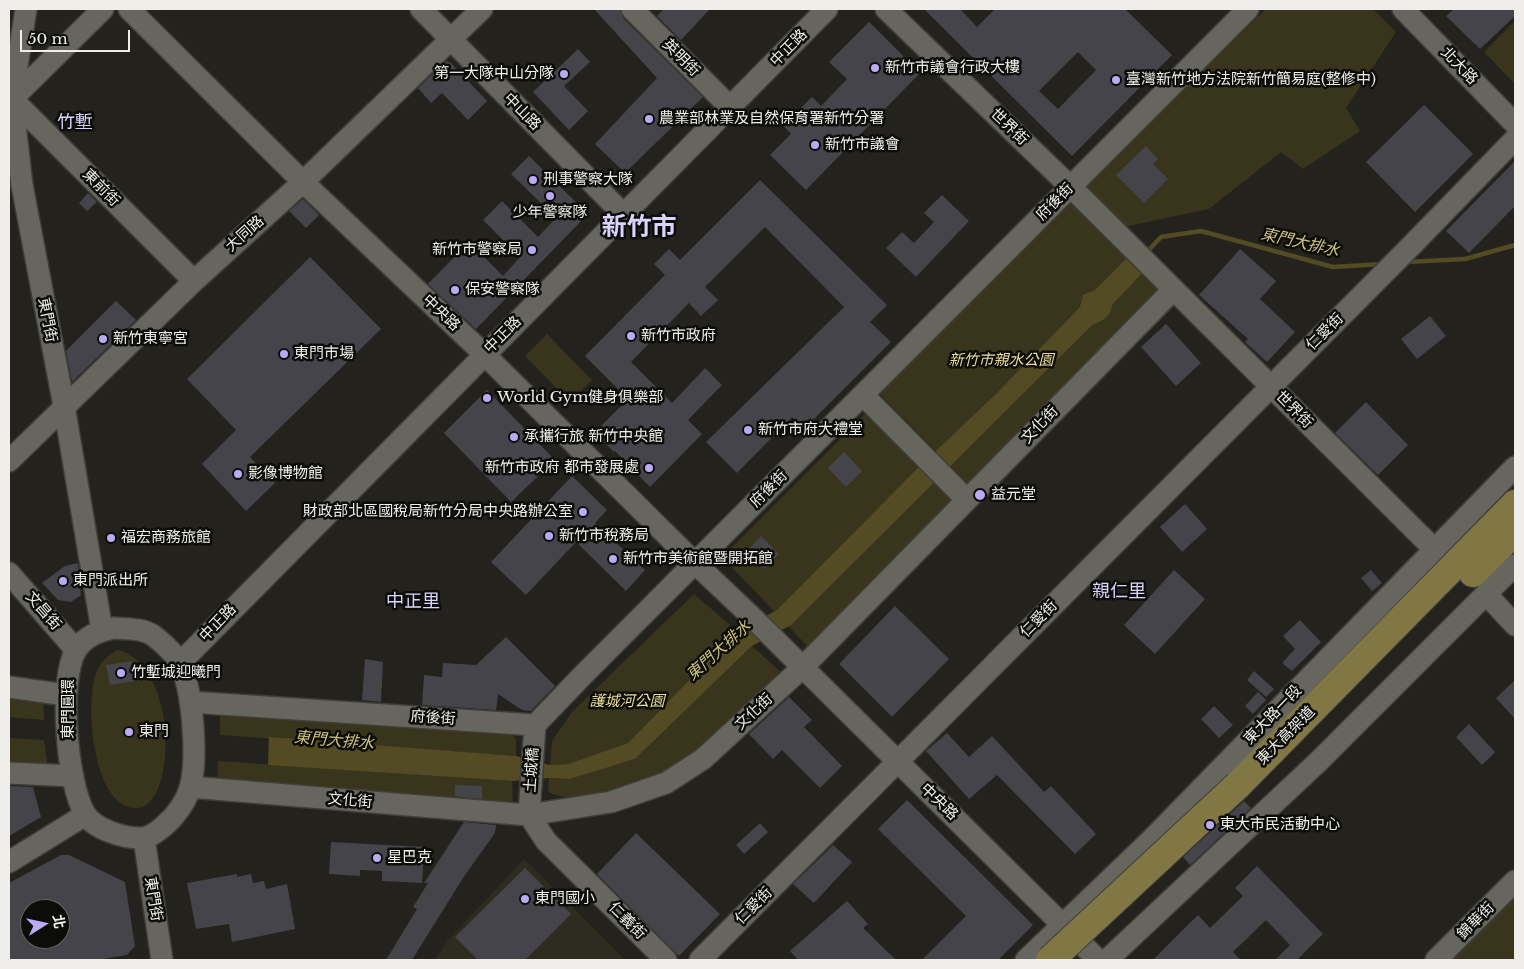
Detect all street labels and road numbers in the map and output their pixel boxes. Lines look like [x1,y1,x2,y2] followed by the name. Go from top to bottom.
[767,26,811,70] street label: 中正路
[659,36,703,80] street label: 英明街
[1437,44,1481,88] street label: 北大路
[500,90,544,134] street label: 中山路
[987,105,1031,149] street label: 世界街
[79,166,123,210] street label: 東前街
[1033,180,1077,224] street label: 府後街
[222,212,268,256] street label: 大同路
[418,291,464,335] street label: 中央路
[34,296,60,344] street label: 東門街
[1303,310,1347,354] street label: 仁愛街
[481,313,525,357] street label: 中正路
[1272,388,1316,432] street label: 世界街
[1018,403,1062,447] street label: 文化街
[747,467,791,511] street label: 府後街
[21,588,65,634] street label: 文昌街
[1017,597,1061,641] street label: 仁愛街
[196,601,240,645] street label: 中正路
[60,679,78,739] street label: 東門圓環
[1240,682,1306,748] street label: 東大路一段
[731,690,777,734] street label: 文化街
[1253,703,1319,769] street label: 東大高架道
[410,707,456,729] street label: 府後街
[521,747,543,793] street label: 土城橋
[917,780,961,824] street label: 中央路
[327,790,373,812] street label: 文化街
[141,875,165,923] street label: 東門街
[732,884,776,928] street label: 仁愛街
[605,899,649,943] street label: 仁義街
[1454,899,1498,943] street label: 錦華街

